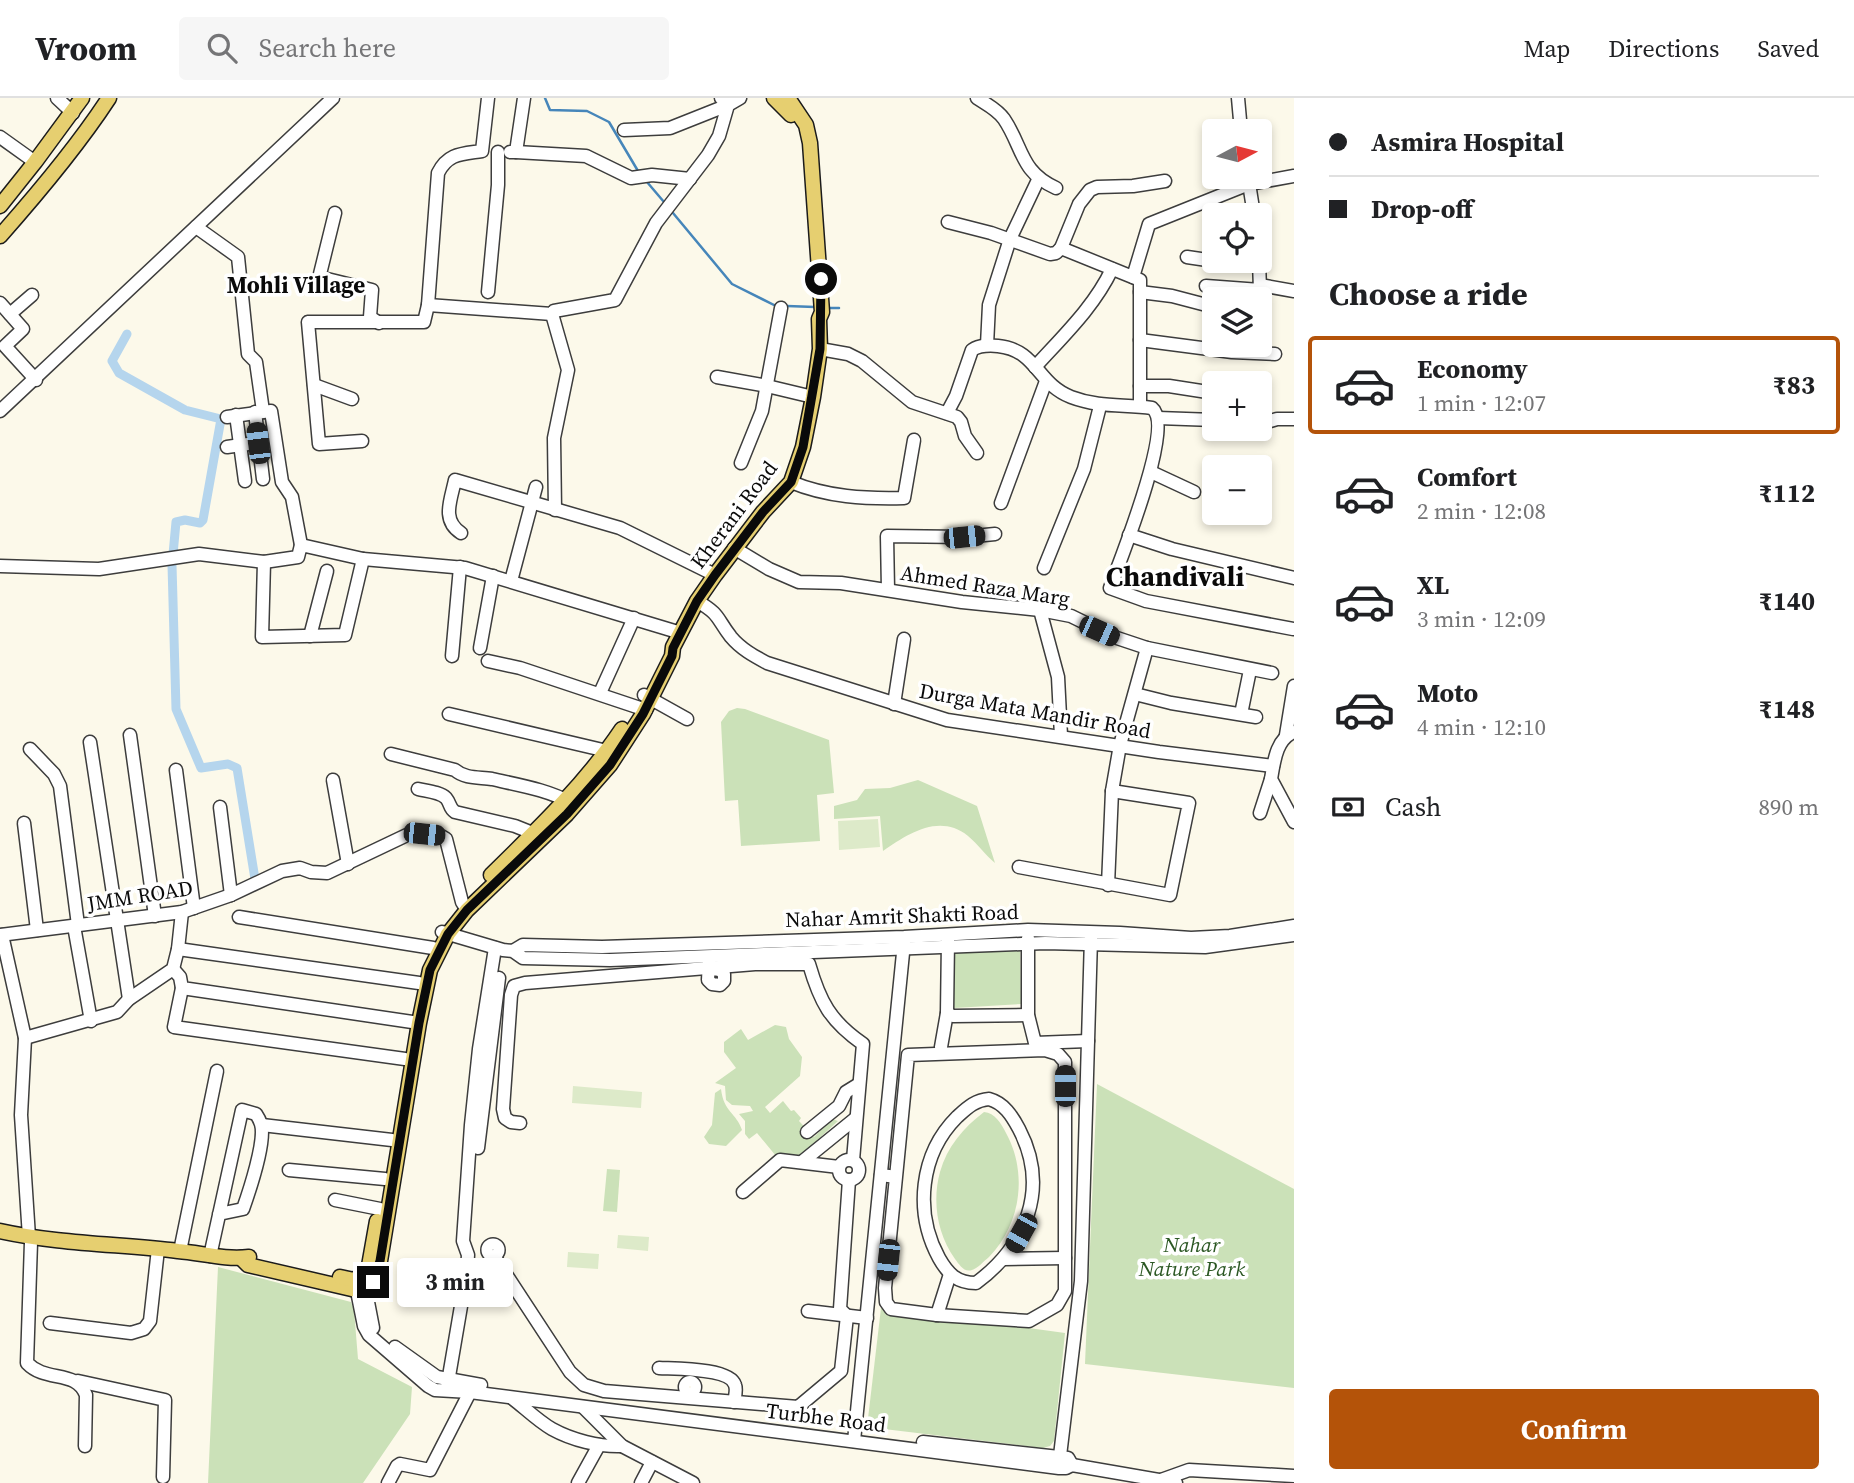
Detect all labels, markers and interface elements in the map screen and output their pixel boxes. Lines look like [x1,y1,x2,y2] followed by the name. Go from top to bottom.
[179,17,669,80] search box
[35,26,137,71] text: Vroom
[203,29,241,67] icon: search
[259,30,396,66] text: Search here
[1523,32,1570,65] text: Map
[1608,32,1719,65] text: Directions
[1757,32,1819,65] text: Saved
[1202,119,1272,189] north arrow
[1202,119,1272,525] map controls
[1371,124,1564,160] text: Asmira Hospital
[1371,191,1473,227] text: Drop-off
[1202,203,1272,273] button: locate
[805,263,837,295] route start
[227,269,365,301] district label: Mohli Village
[1329,272,1528,316] text: Choose a ride
[1202,287,1272,357] button: layers
[1417,351,1528,387] text: Economy
[1333,354,1396,417] icon: car
[1773,367,1815,403] text: ₹83
[1202,371,1272,441] button: +
[1417,387,1546,419] text: 1 min · 12:07
[246,421,271,465] car
[683,455,784,575] street label: Kherani Road
[1202,455,1272,525] button: −
[1417,459,1517,495] text: Comfort
[1333,462,1396,525] icon: car
[1759,475,1815,511] text: ₹112
[1417,495,1546,527] text: 2 min · 12:08
[943,524,986,550] car
[1106,557,1244,595] district label: Chandivali
[898,558,1072,613] street label: Ahmed Raza Marg
[1417,567,1449,603] text: XL
[1333,570,1396,633] icon: car
[1759,583,1815,619] text: ₹140
[1417,603,1546,635] text: 3 min · 12:09
[1076,613,1123,649] car
[1417,675,1478,711] text: Moto
[917,676,1153,745] street label: Durga Mata Mandir Road
[1333,678,1396,741] icon: car
[1759,691,1815,727] text: ₹148
[1417,711,1546,743] text: 4 min · 12:10
[1329,788,1367,826] icon: cash
[1385,789,1441,825] text: Cash
[1758,791,1819,823] text: 890 m
[403,821,446,847] car
[84,873,195,918] street label: JMM ROAD
[785,897,1019,934] street label: Nahar Amrit Shakti Road
[1055,1065,1076,1107] car
[1002,1210,1041,1256] car
[1138,1230,1245,1283] park label: Nahar Nature Park
[876,1238,901,1282] car
[398,1258,513,1306] callout: 3 min
[357,1266,389,1298] route end
[425,1266,485,1298] text: 3 min
[1329,1389,1819,1469] button: Confirm
[764,1396,888,1439] street label: Turbhe Road

